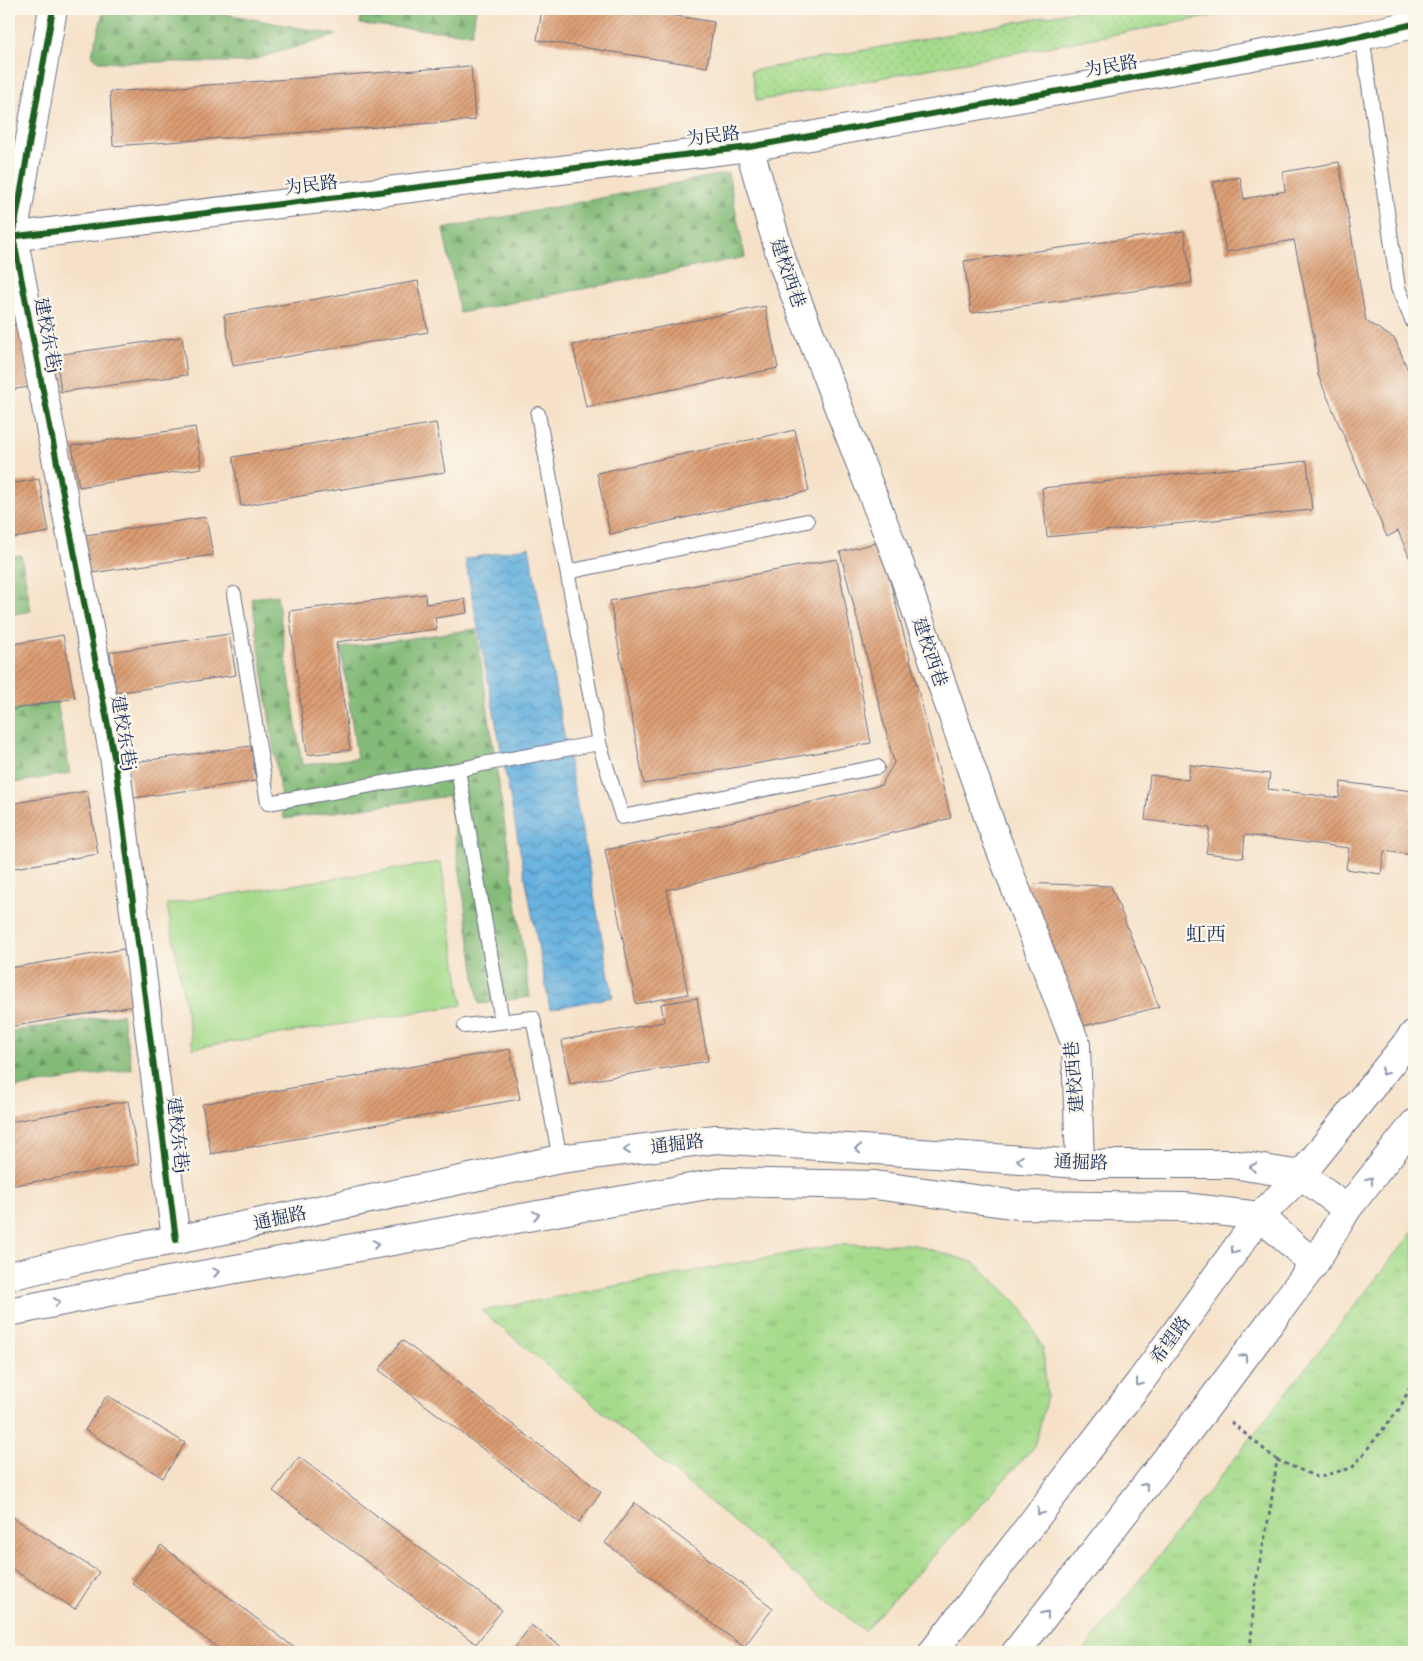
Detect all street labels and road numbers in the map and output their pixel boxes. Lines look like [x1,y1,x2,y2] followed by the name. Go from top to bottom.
[1083,50,1139,82] street label: 为民路
[685,122,741,150] street label: 为民路
[283,171,339,199] street label: 为民路
[766,235,810,311] street label: 建校西巷
[30,295,66,375] street label: 建校东巷j
[908,614,952,690] street label: 建校西巷
[107,693,141,773] street label: 建校东巷j
[1060,1040,1088,1114] street label: 建校西巷
[162,1096,194,1174] street label: 建校东巷j
[649,1130,705,1158] street label: 通掘路
[1054,1150,1108,1174] street label: 通掘路
[251,1202,309,1234] street label: 通掘路
[1145,1312,1195,1368] street label: 希望路

